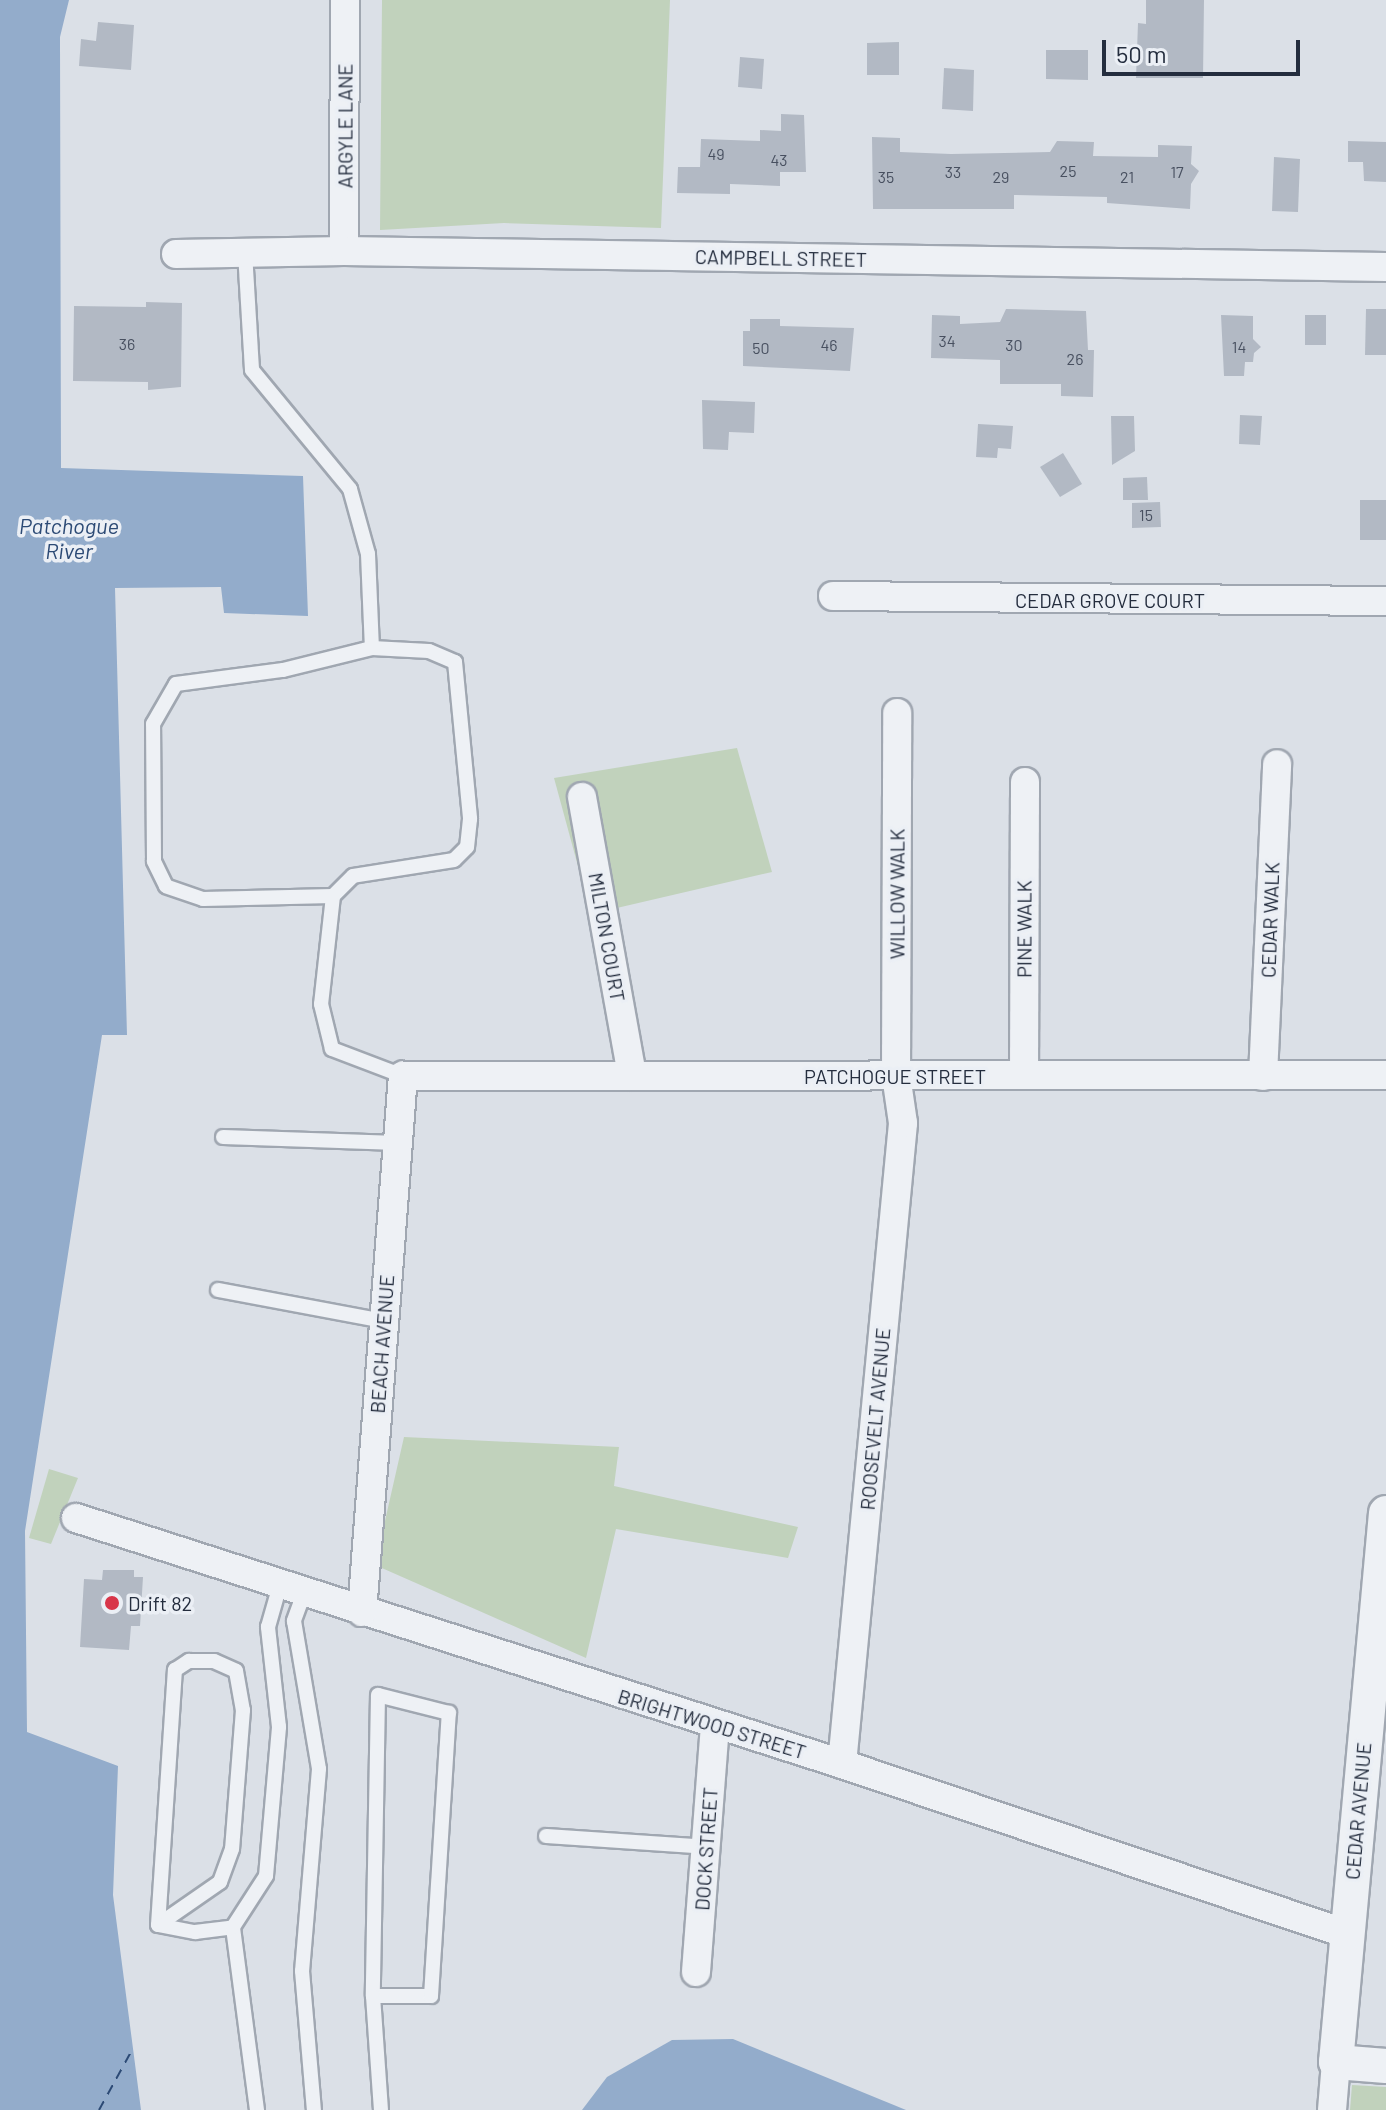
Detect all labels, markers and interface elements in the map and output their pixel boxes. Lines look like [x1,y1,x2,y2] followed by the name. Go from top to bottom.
[1106,24,1304,74] scale bar
[1116,39,1167,68] text: 50 m
[333,64,357,188] street label: ARGYLE LANE
[707,144,725,164] house number: 49
[770,150,788,170] house number: 43
[1060,161,1076,181] house number: 25
[945,162,961,182] house number: 33
[1170,162,1184,182] house number: 17
[878,167,894,187] house number: 35
[993,167,1009,187] house number: 29
[1120,167,1134,187] house number: 21
[695,244,867,272] street label: CAMPBELL STREET
[938,331,956,351] house number: 34
[119,334,135,354] house number: 36
[820,335,838,355] house number: 46
[1005,335,1023,355] house number: 30
[1232,337,1246,357] house number: 14
[752,338,770,358] house number: 50
[1067,349,1083,369] house number: 26
[1139,505,1153,525] house number: 15
[19,512,119,564] water label: Patchogue River
[1015,588,1205,612] street label: CEDAR GROVE COURT
[885,829,909,959] street label: WILLOW WALK
[1256,862,1284,978] street label: CEDAR WALK
[584,871,630,1003] street label: MILTON COURT
[1012,880,1036,978] street label: PINE WALK
[804,1064,986,1088] street label: PATCHOGUE STREET
[365,1274,399,1414] street label: BEACH AVENUE
[855,1327,895,1511] street label: ROOSEVELT AVENUE
[128,1591,192,1615] place label: Drift 82
[103,1594,121,1612] marker: Drift 82
[615,1684,809,1764] street label: BRIGHTWOOD STREET
[1340,1741,1376,1881] street label: CEDAR AVENUE
[690,1787,722,1911] street label: DOCK STREET

